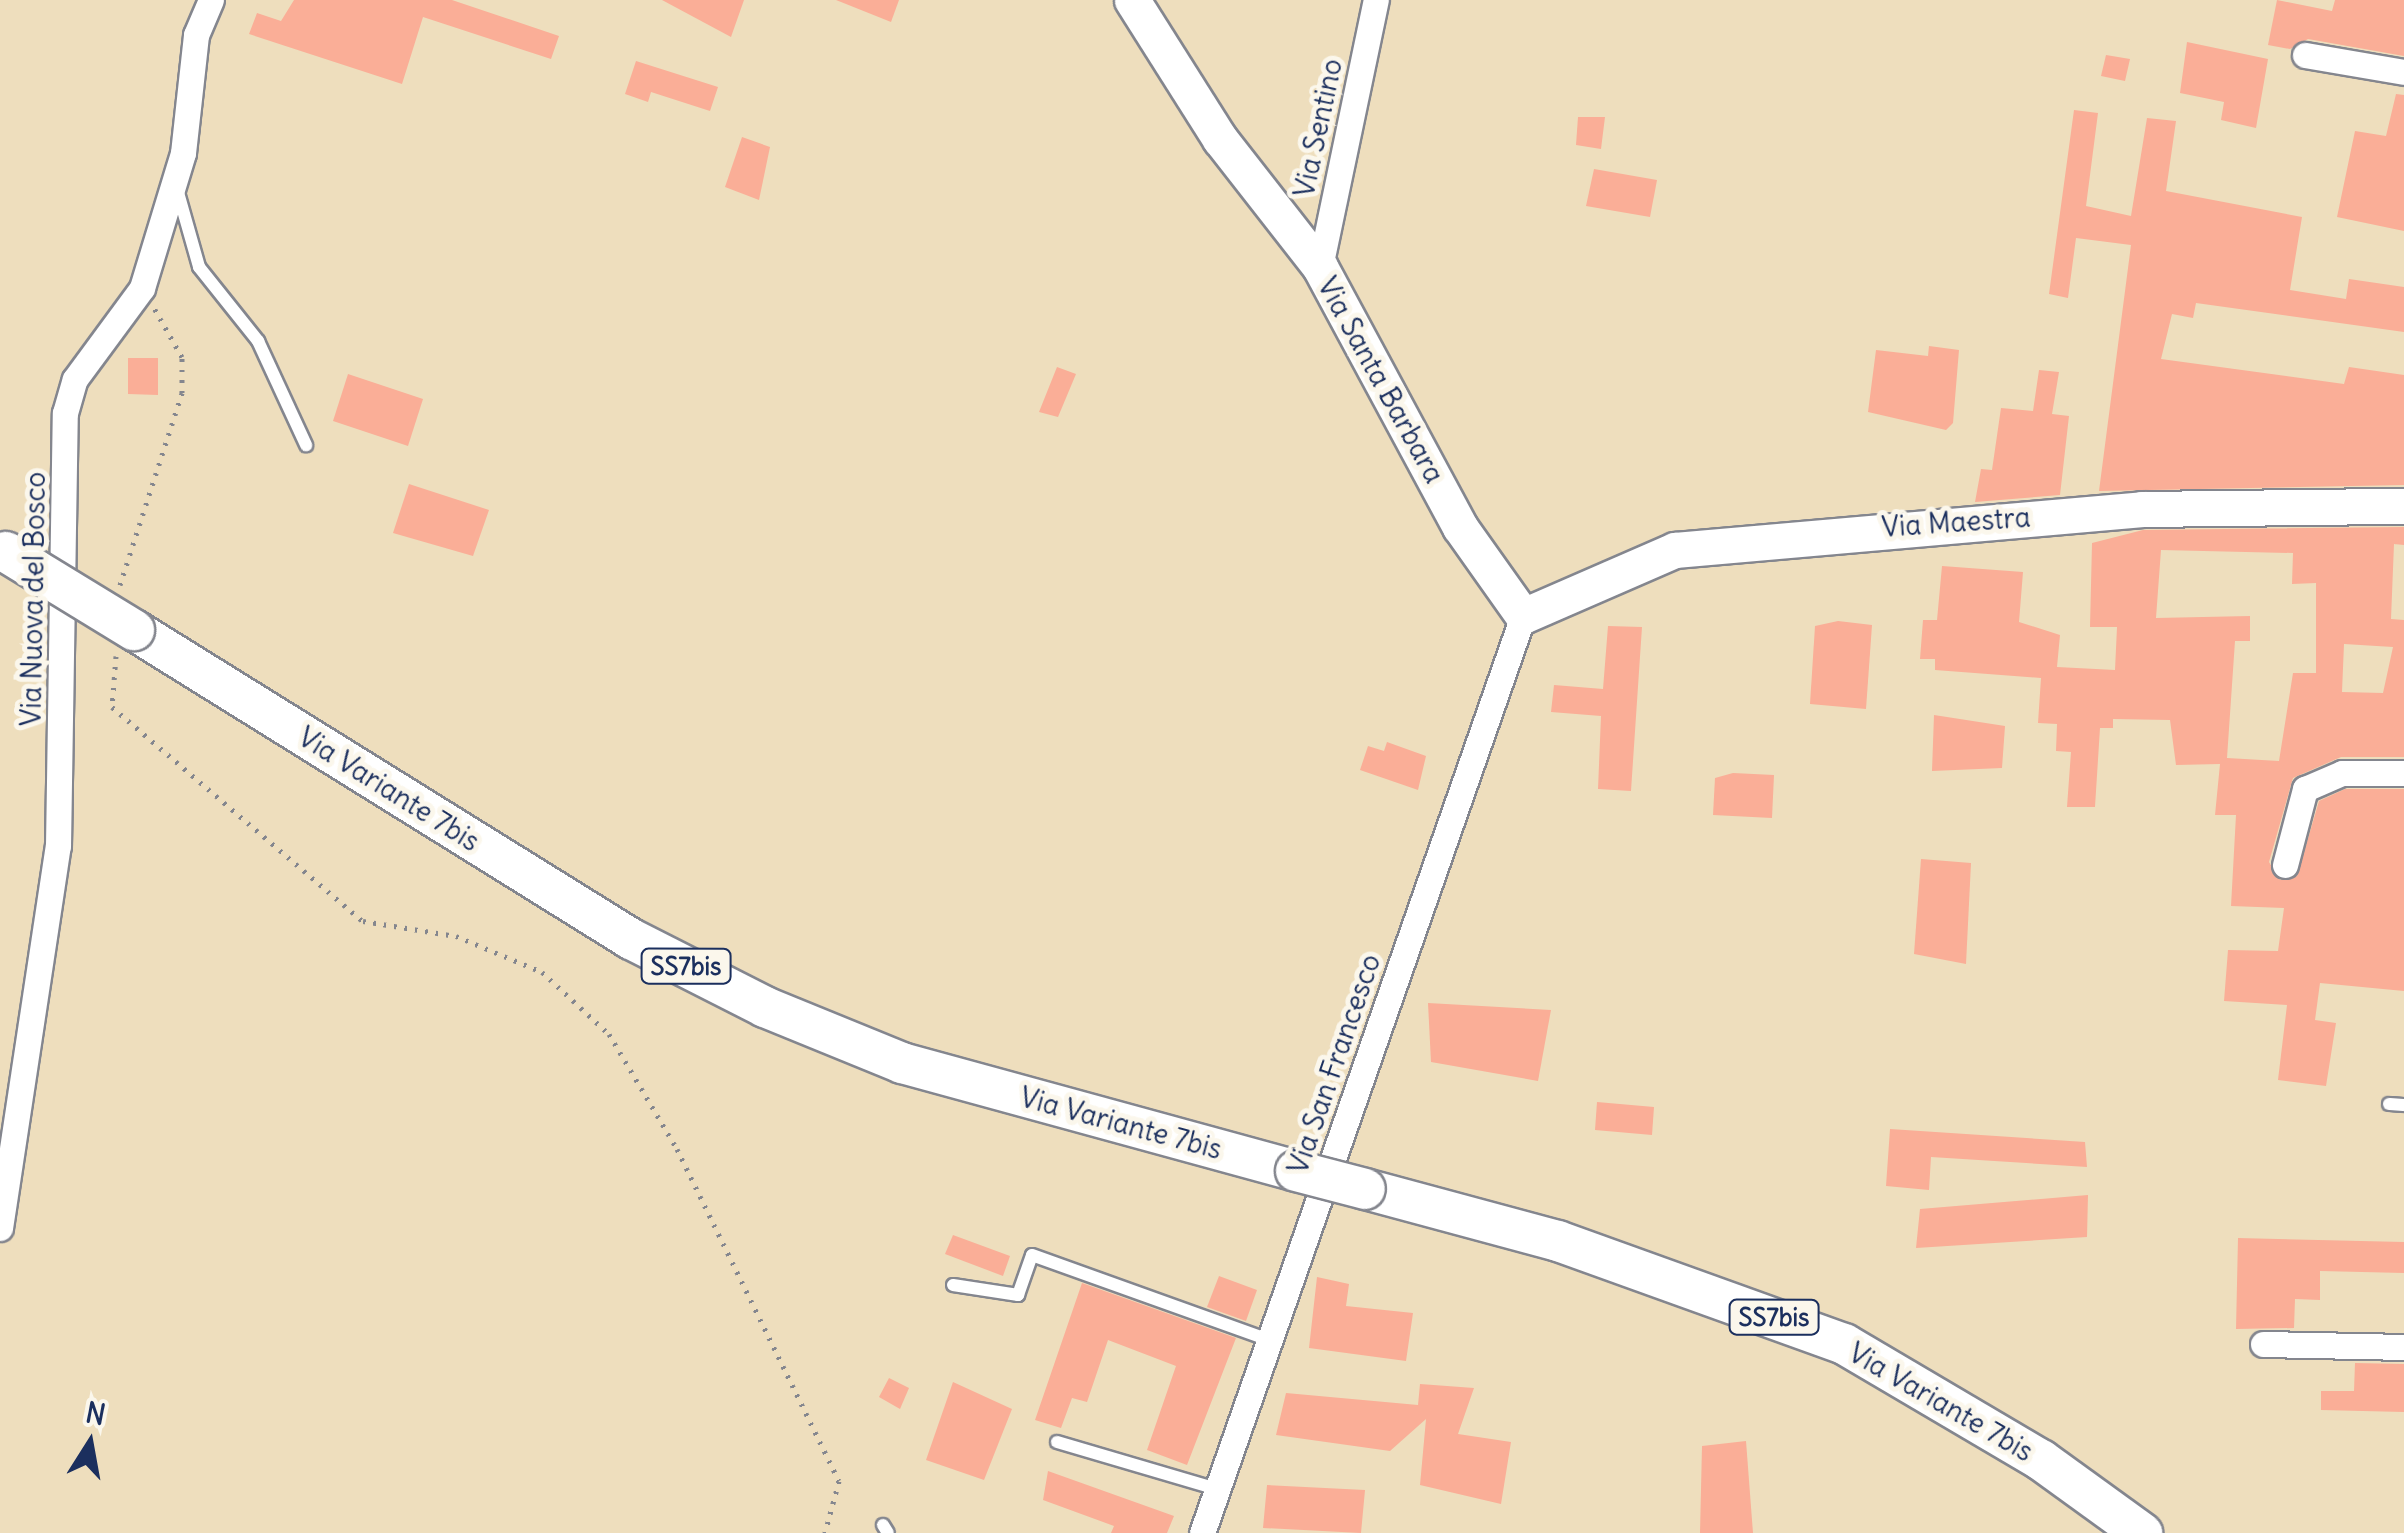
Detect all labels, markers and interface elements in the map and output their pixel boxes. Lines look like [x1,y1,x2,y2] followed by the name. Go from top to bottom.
[1287,56,1349,200] street label: Via Sentino
[1310,271,1452,489] street label: Via Santa Barbara
[14,471,52,727] street label: Via Nuova del Bosco
[1880,500,2032,544] street label: Via Maestra
[292,720,486,858] street label: Via Variante 7bis
[638,946,734,986] road number: SS7bis
[1281,950,1387,1178] street label: Via San Francesco
[1016,1080,1226,1166] street label: Via Variante 7bis
[1726,1297,1822,1337] road number: SS7bis
[1843,1336,2039,1468] street label: Via Variante 7bis
[40,1393,140,1493] north arrow
[83,1394,109,1433] text: N

